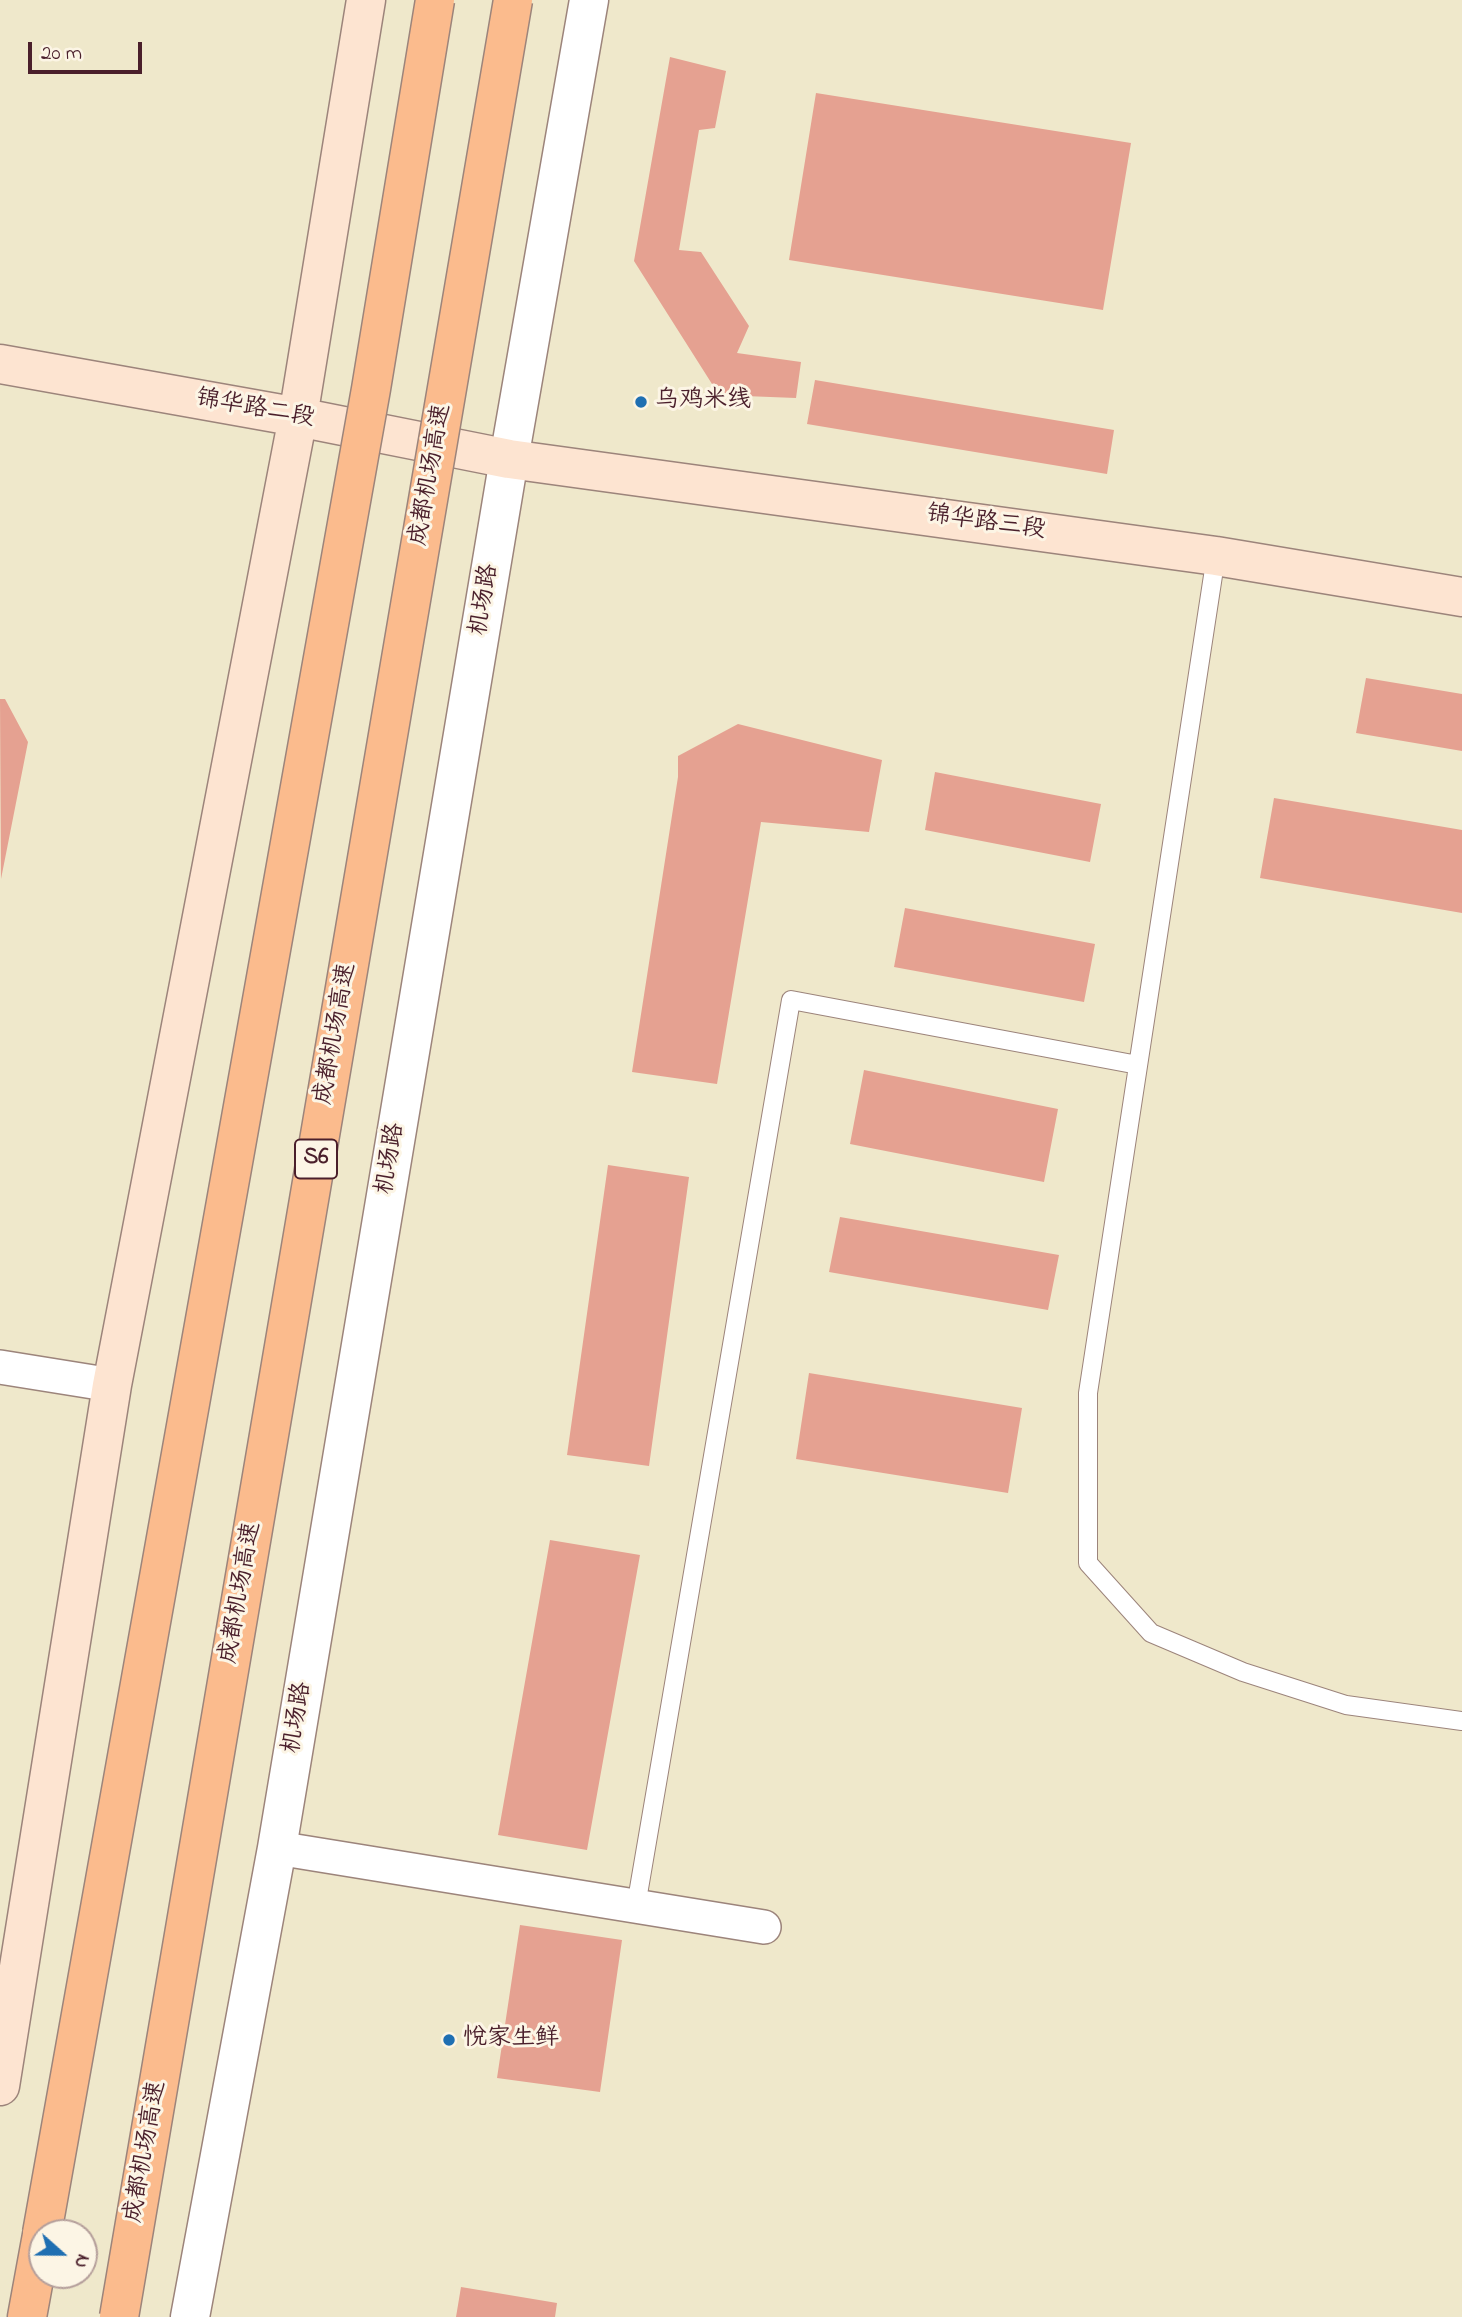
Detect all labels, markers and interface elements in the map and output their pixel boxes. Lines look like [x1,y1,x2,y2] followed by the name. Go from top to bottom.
[32,28,145,72] scale bar
[41,39,82,69] text: 20 m
[193,385,317,435] street label: 锦华路二段
[655,388,751,416] place label: 乌鸡米线
[633,394,649,410] marker: 乌鸡米线
[405,402,459,548] street label: 成都机场高速
[925,501,1047,547] street label: 锦华路三段
[466,562,506,638] street label: 机场路
[310,961,364,1107] street label: 成都机场高速
[372,1121,412,1197] street label: 机场路
[295,1140,337,1178] road number: S6
[215,1520,269,1666] street label: 成都机场高速
[279,1680,319,1756] street label: 机场路
[463,2026,559,2054] place label: 悦家生鲜
[441,2032,457,2048] marker: 悦家生鲜
[120,2079,174,2225] street label: 成都机场高速
[28,2219,98,2289] north arrow
[66,2250,96,2272] text: N

